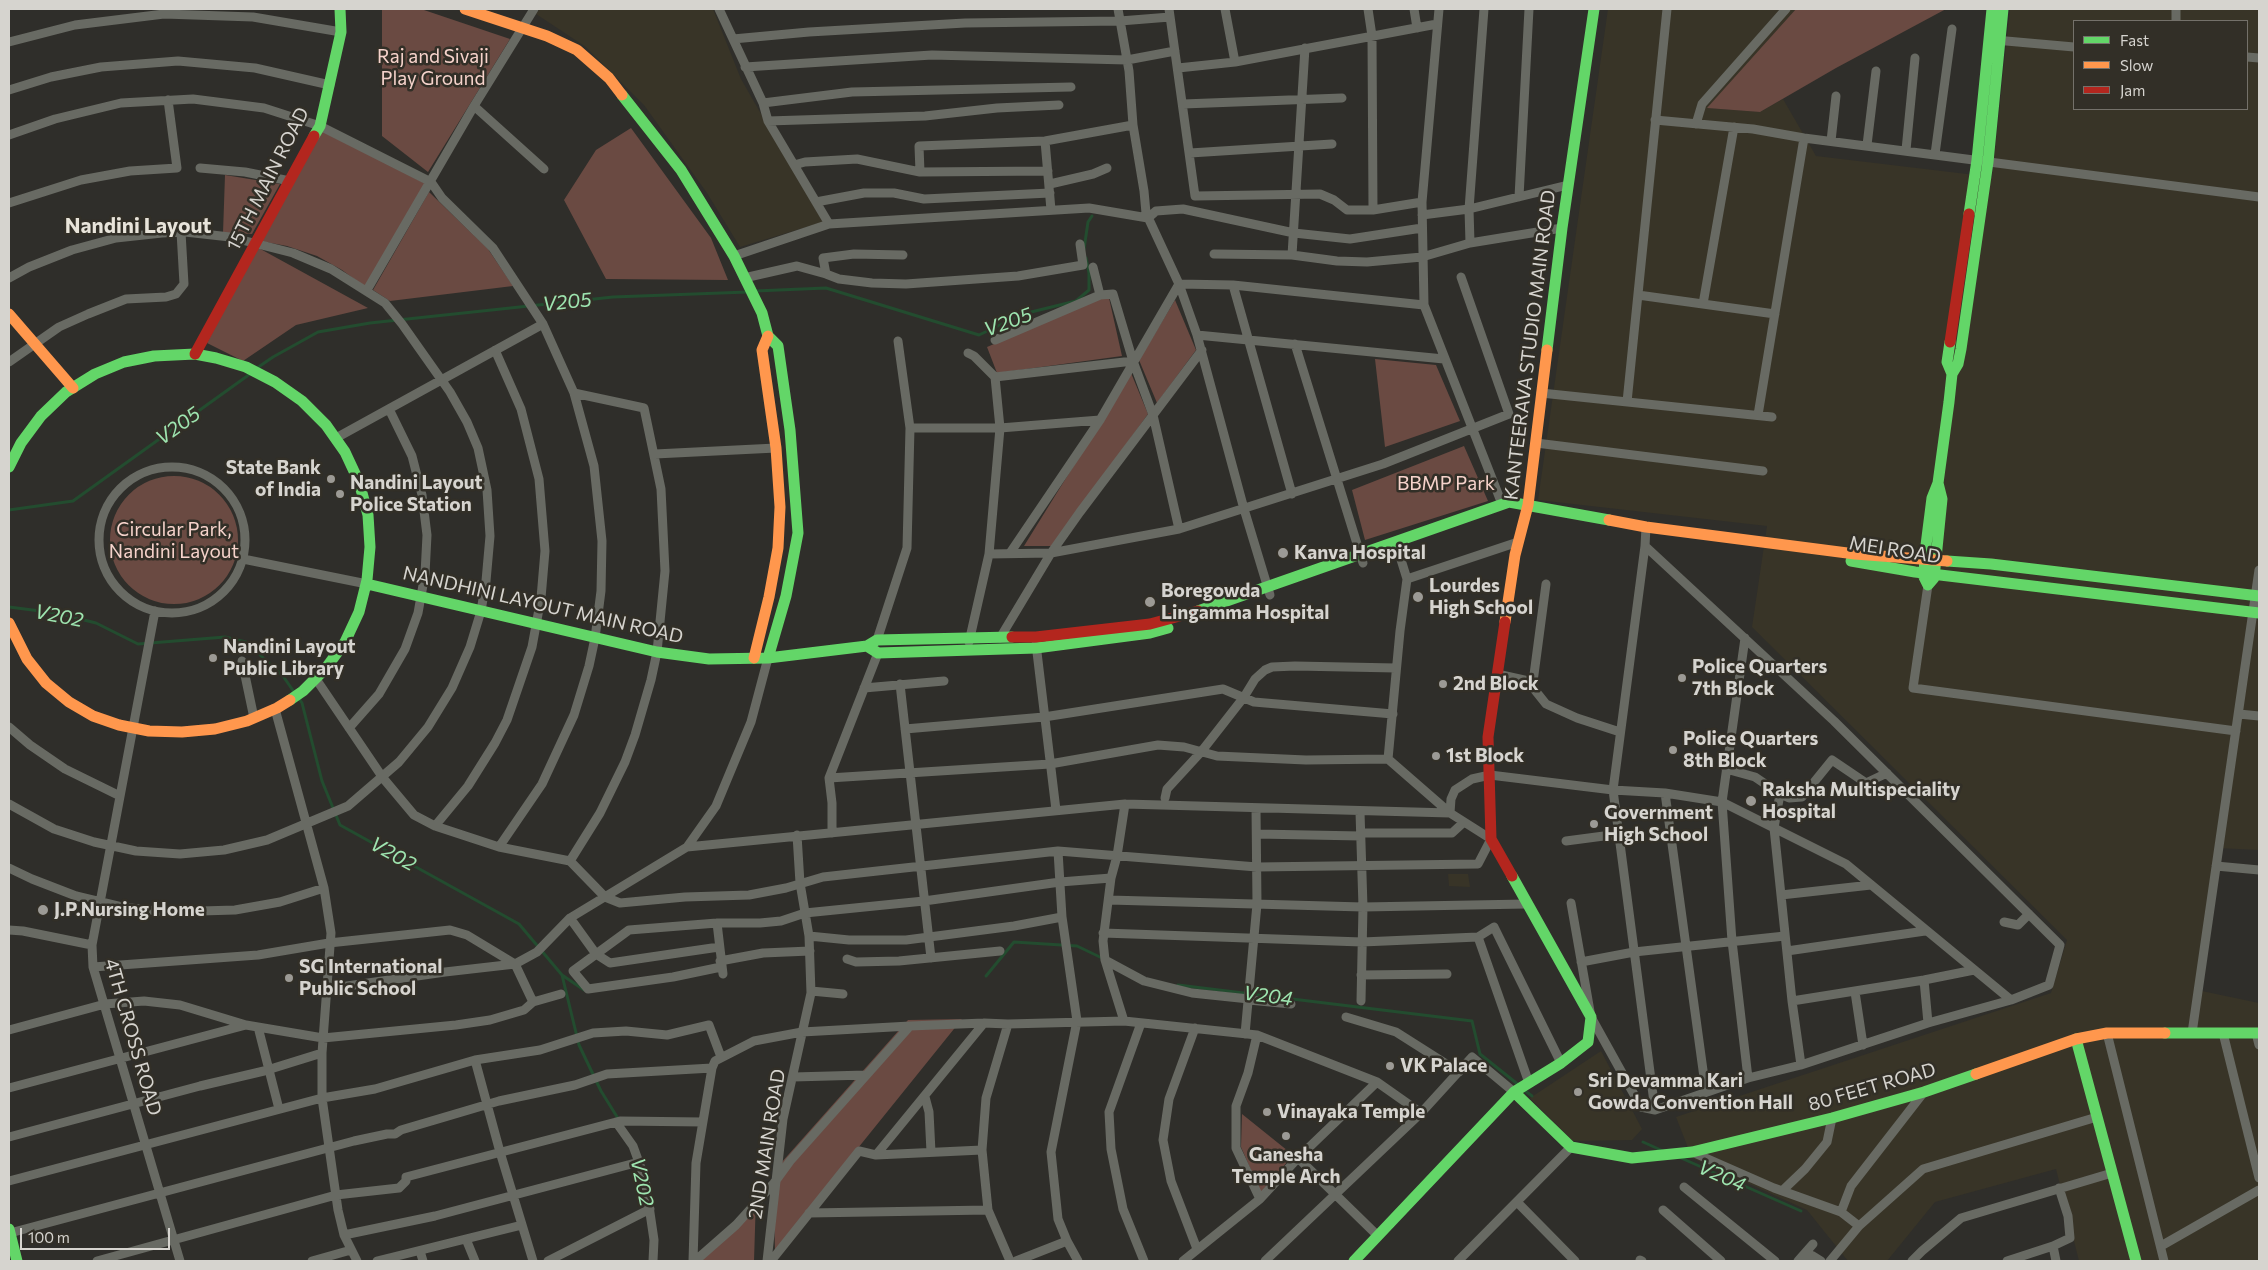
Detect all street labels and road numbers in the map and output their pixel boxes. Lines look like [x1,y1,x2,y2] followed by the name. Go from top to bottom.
[222,104,314,254] street label: 15TH MAIN ROAD
[1500,189,1560,501] street label: KANTEERAVA STUDIO MAIN ROAD
[1847,531,1943,569] street label: MEI ROAD
[401,562,685,648] street label: NANDHINI LAYOUT MAIN ROAD
[100,956,166,1118] street label: 4TH CROSS ROAD
[1806,1058,1938,1116] street label: 80 FEET ROAD
[744,1067,790,1221] street label: 2ND MAIN ROAD

